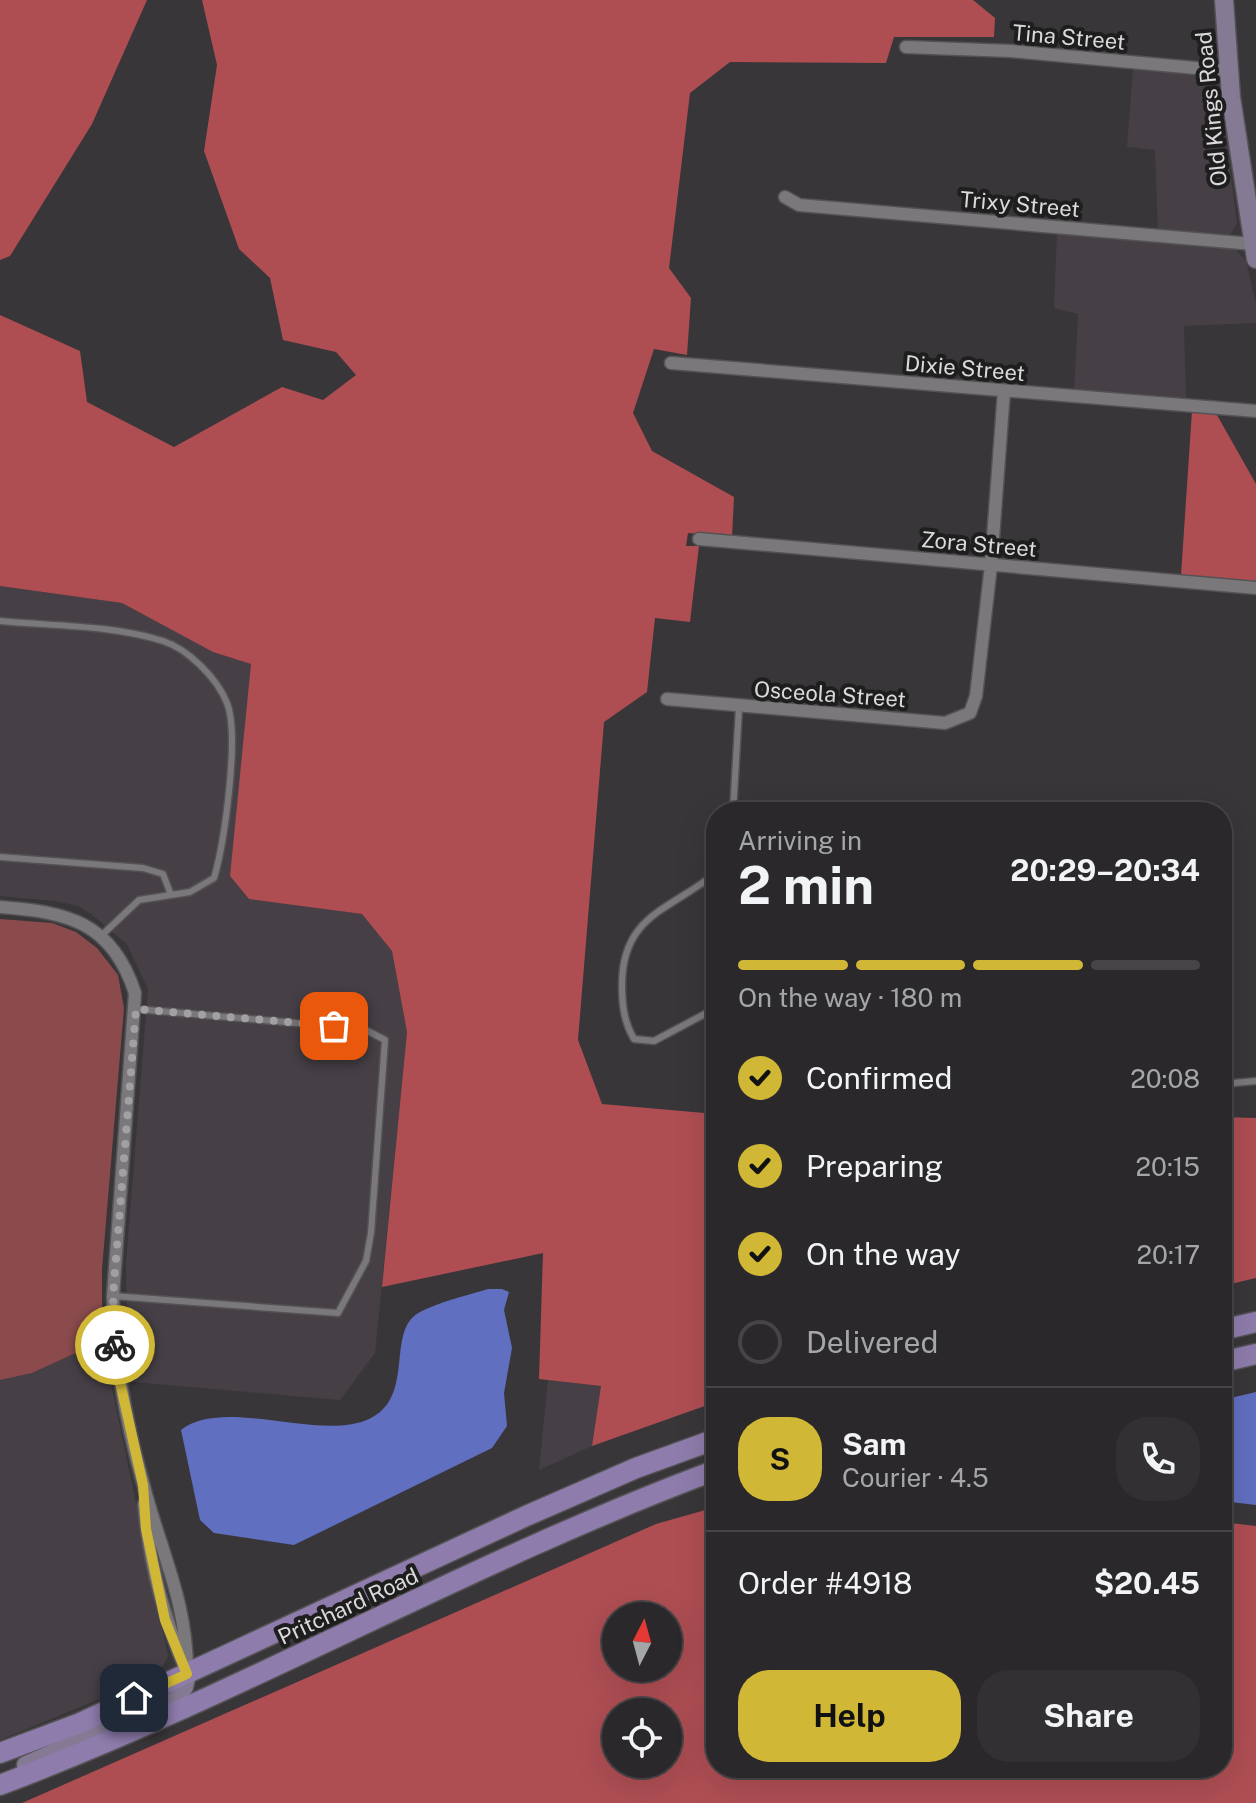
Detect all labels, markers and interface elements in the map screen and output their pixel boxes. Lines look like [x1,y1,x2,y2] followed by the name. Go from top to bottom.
[1012,19,1126,55] street label: Tina Street
[1190,30,1232,188] street label: Old Kings Road
[959,186,1081,222] street label: Trixy Street
[904,350,1026,386] street label: Dixie Street
[920,526,1038,562] street label: Zora Street
[753,676,907,712] street label: Osceola Street
[738,825,862,856] text: Arriving in
[1010,852,1200,888] text: 20:29–20:34
[738,855,874,916] text: 2 min
[738,982,962,1013] text: On the way · 180 m
[300,992,368,1060] pin
[312,1004,356,1048] icon: bag
[738,1056,782,1100] icon: check
[806,1060,952,1096] text: Confirmed
[1130,1063,1200,1094] text: 20:08
[738,1144,782,1188] icon: check
[806,1148,943,1184] text: Preparing
[1135,1151,1200,1182] text: 20:15
[738,1232,782,1276] icon: check
[806,1236,960,1272] text: On the way
[1137,1239,1200,1270] text: 20:17
[75,1305,155,1385] courier
[93,1323,137,1367] icon: bike
[806,1324,938,1360] text: Delivered
[1116,1417,1200,1501] button: phone
[842,1426,906,1462] text: Sam
[770,1441,790,1477] text: S
[842,1462,989,1493] text: Courier · 4.5
[274,1562,422,1650] street label: Pritchard Road
[738,1565,913,1601] text: Order #4918
[1094,1565,1200,1601] text: $20.45
[602,1602,682,1682] north arrow
[602,1602,682,1778] map controls
[100,1664,168,1732] pin
[738,1670,961,1762] button: Help
[977,1670,1200,1762] button: Share
[112,1676,156,1720] icon: home
[602,1698,682,1778] button: locate

